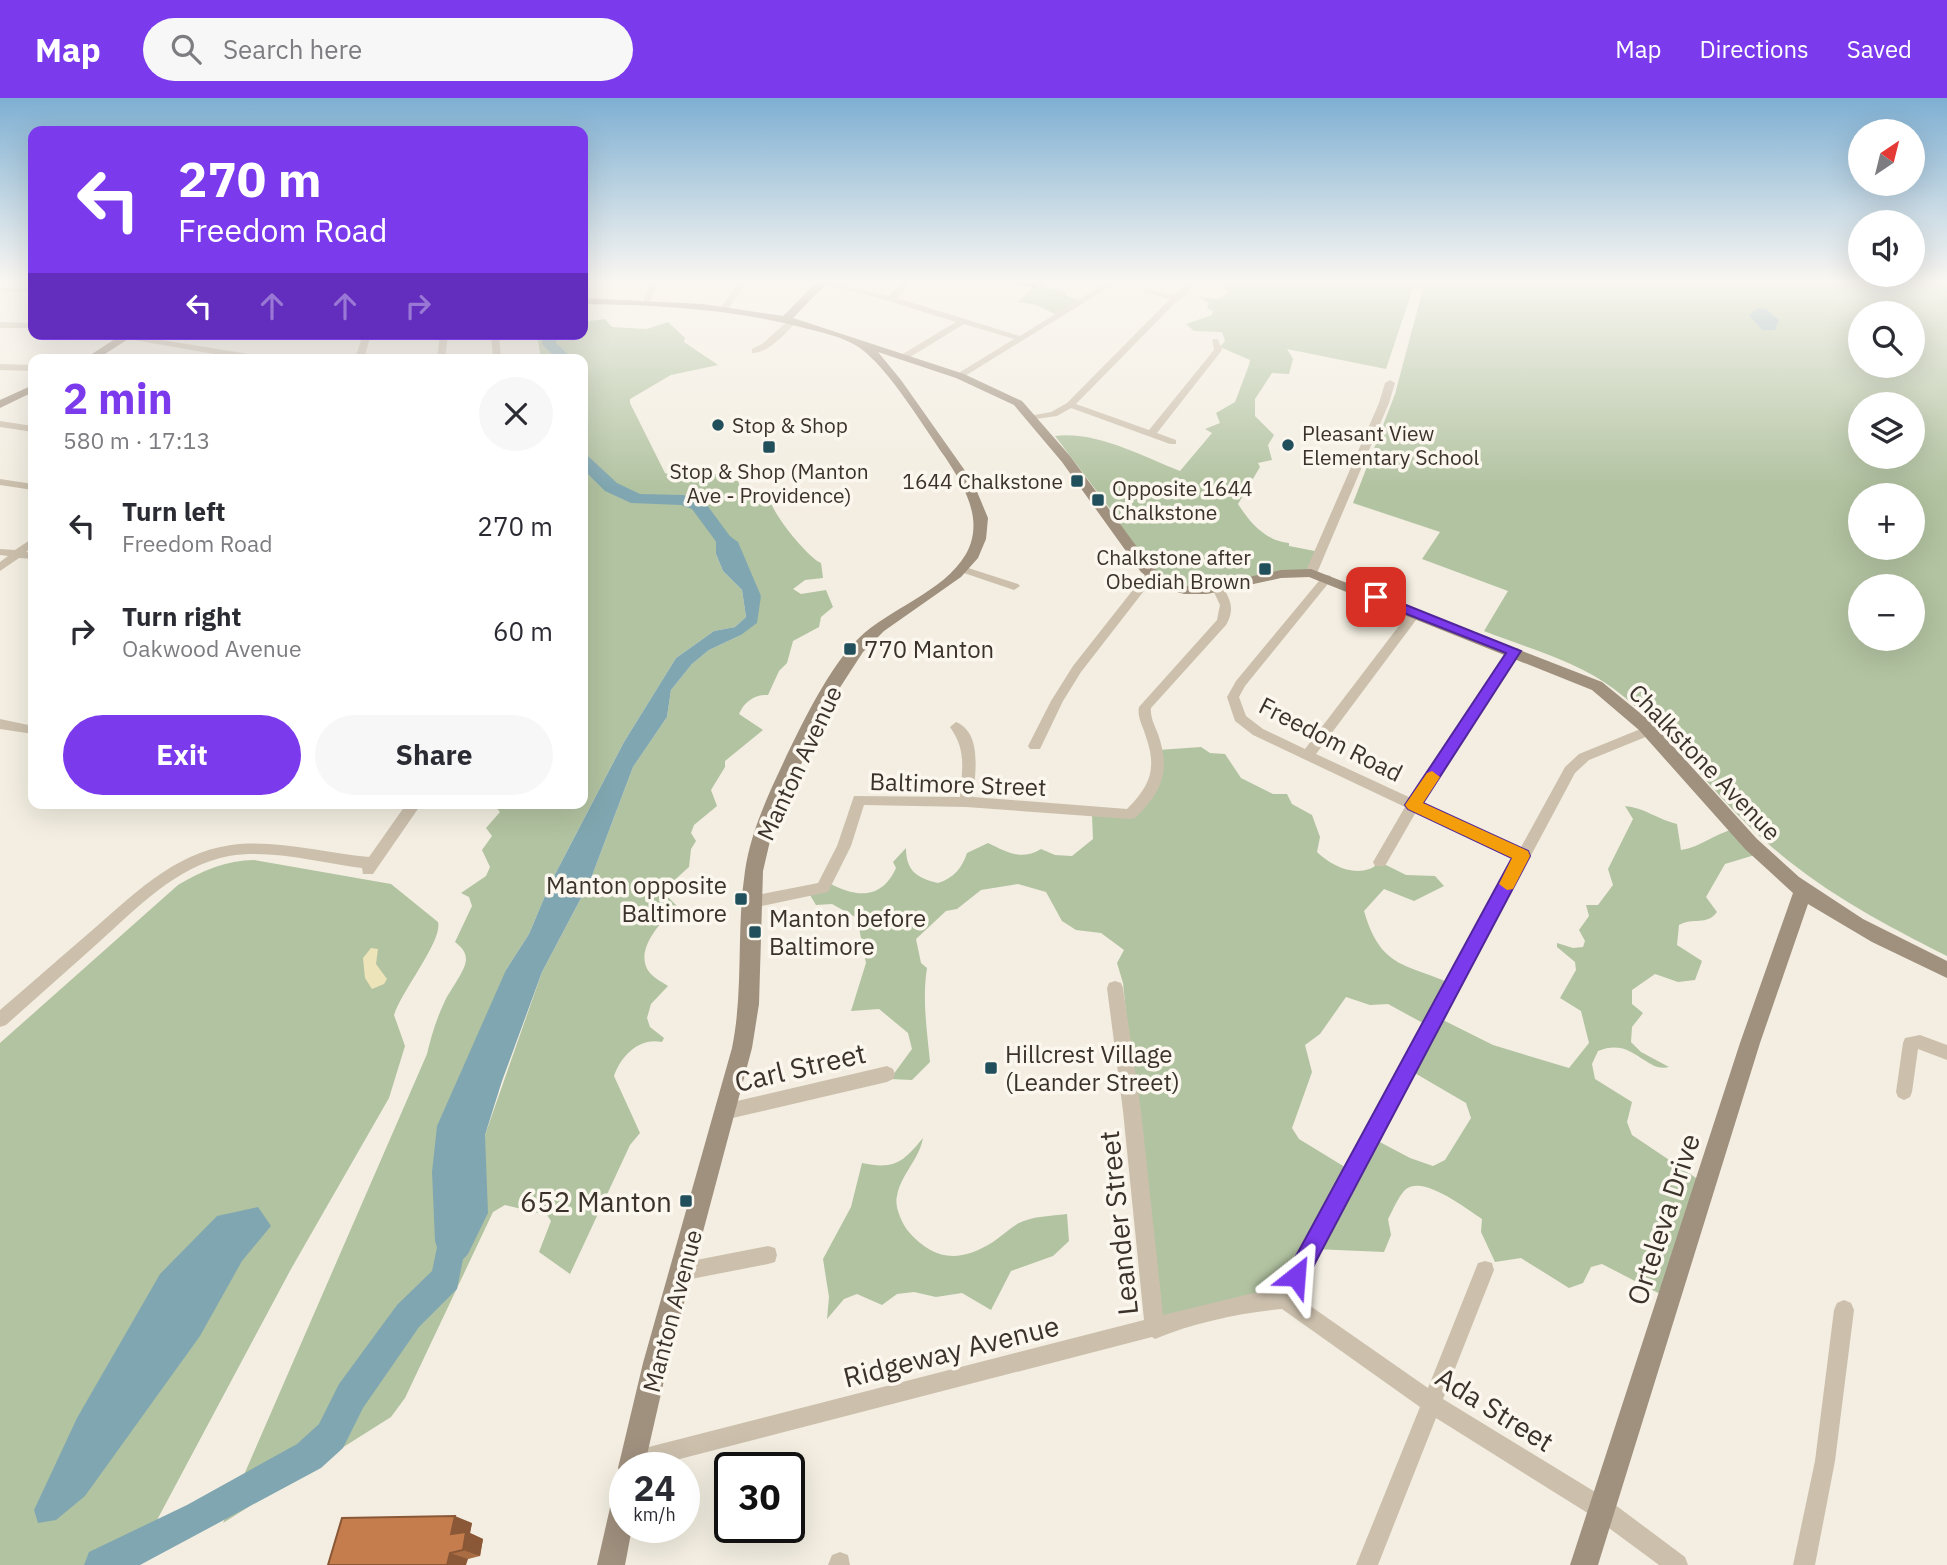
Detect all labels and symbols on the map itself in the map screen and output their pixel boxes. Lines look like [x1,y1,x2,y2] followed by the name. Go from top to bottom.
[1848,119,1925,196] north arrow
[732,411,848,439] place label: Stop & Shop
[710,417,726,433] marker: Stop & Shop
[1302,419,1479,471] place label: Pleasant View Elementary School
[1280,437,1296,453] marker: Pleasant View Elementary School
[761,439,777,455] marker: Stop & Shop (Manton Ave - Providence)
[669,457,869,509] place label: Stop & Shop (Manton Ave - Providence)
[902,467,1063,495] place label: 1644 Chalkstone
[1069,473,1085,489] marker: 1644 Chalkstone
[1112,474,1253,526] place label: Opposite 1644 Chalkstone
[1090,492,1106,508] marker: Opposite 1644 Chalkstone
[1096,543,1251,595] place label: Chalkstone after Obediah Brown
[1257,561,1273,577] marker: Chalkstone after Obediah Brown
[1346,567,1406,627] pin
[864,633,994,665] place label: 770 Manton
[842,641,858,657] marker: 770 Manton
[1622,677,1788,847] street label: Chalkstone Avenue
[749,680,849,846] street label: Manton Avenue
[1254,689,1408,789] street label: Freedom Road
[869,765,1047,803] street label: Baltimore Street
[546,869,727,929] place label: Manton opposite Baltimore
[733,891,749,907] marker: Manton opposite Baltimore
[769,902,926,962] place label: Manton before Baltimore
[747,924,763,940] marker: Manton before Baltimore
[731,1034,869,1100] street label: Carl Street
[1005,1038,1180,1098] place label: Hillcrest Village (Leander Street)
[983,1060,999,1076] marker: Hillcrest Village (Leander Street)
[1090,1129,1146,1317] street label: Leander Street
[1618,1129,1708,1309] street label: Orteleva Drive
[520,1183,672,1220] place label: 652 Manton
[678,1193,694,1209] marker: 652 Manton
[635,1226,709,1396] street label: Manton Avenue
[1259,1239,1333,1313] position arrow
[839,1306,1063,1396] street label: Ridgeway Avenue
[1429,1358,1561,1460] street label: Ada Street
[714,1452,805,1543] speed limit sign: 30

